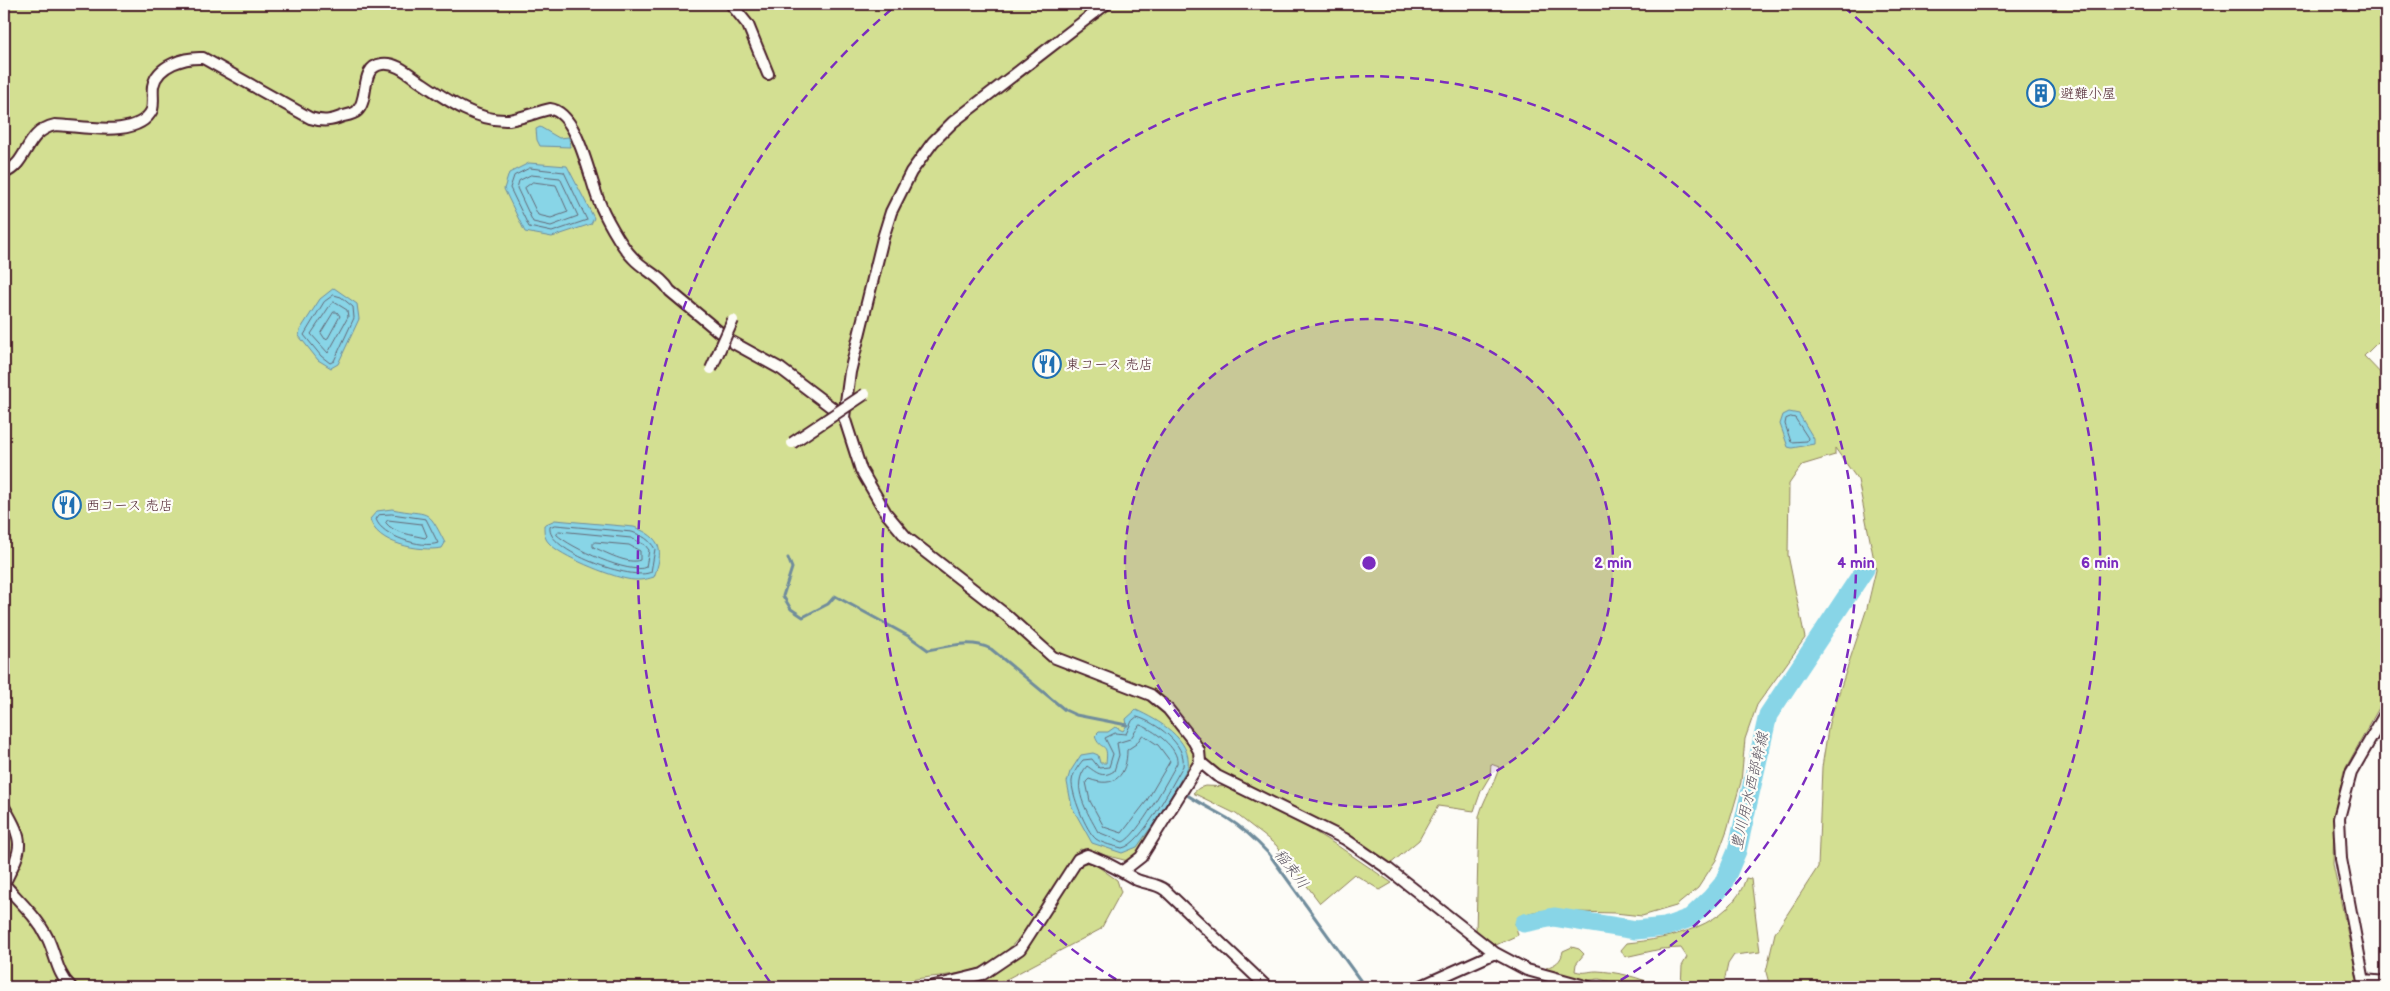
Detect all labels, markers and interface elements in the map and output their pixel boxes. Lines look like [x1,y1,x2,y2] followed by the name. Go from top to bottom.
[2026,78,2056,108] building icon: 避難小屋
[2060,85,2116,102] place label: 避難小屋
[1032,349,1062,379] restaurant icon: 東コース 売店
[1066,356,1153,373] place label: 東コース 売店
[52,490,82,520] restaurant icon: 西コース 売店
[86,497,173,514] place label: 西コース 売店
[1360,554,1378,572] centre of rings
[1594,554,1632,573] text: 2 min
[1837,554,1875,573] text: 4 min
[2081,554,2119,573] text: 6 min
[1727,729,1773,852] water label: 豊川用水西部幹線
[1270,845,1312,893] water label: 稲束川

